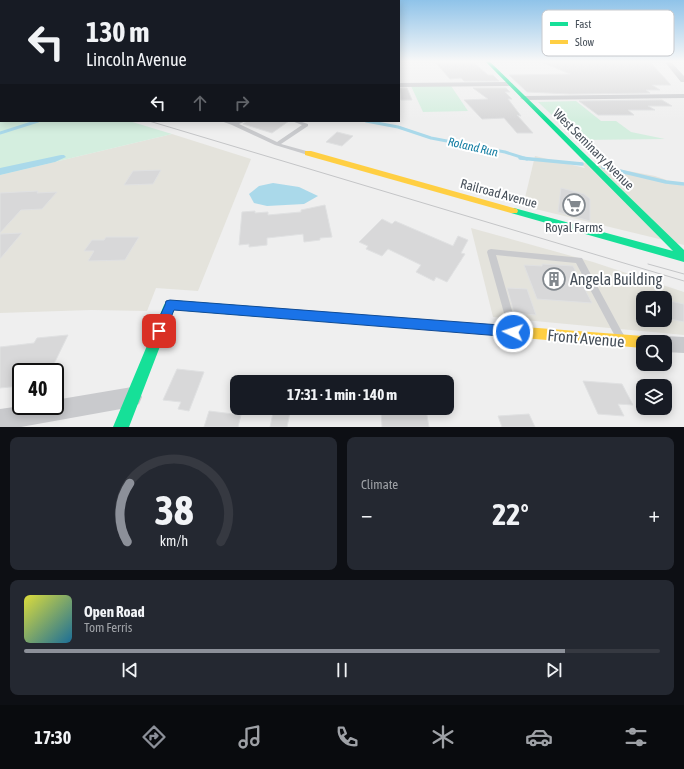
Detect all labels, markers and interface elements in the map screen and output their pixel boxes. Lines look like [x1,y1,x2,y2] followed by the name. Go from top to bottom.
[542,10,674,56] legend
[20,16,72,68] icon: left
[86,16,149,48] text: 130 m
[575,18,591,30] text: Fast
[575,36,594,48] text: Slow
[86,49,187,70] text: Lincoln Avenue
[147,92,169,114] icon: left
[189,92,211,114] icon: ahead
[231,92,253,114] icon: right
[550,106,637,193] street label: West Seminary Avenue
[447,134,500,160] water label: Roland Run
[459,176,539,211] street label: Railroad Avenue
[561,192,587,218] supermarket icon: Royal Farms
[545,220,603,235] place label: Royal Farms
[541,266,567,292] building icon: Angela Building
[570,270,662,289] place label: Angela Building
[636,291,672,415] map controls
[636,291,672,327] button: sound
[492,311,534,353] position arrow
[142,314,176,348] pin
[148,320,170,342] icon: arrive
[547,326,625,350] street label: Front Avenue
[636,335,672,371] button: search
[12,363,64,415] speed limit sign: 40
[636,379,672,415] button: layers
[287,386,397,403] text: 17:31 · 1 min · 140 m
[361,477,398,492] text: Climate
[154,485,193,533] text: 38
[492,497,529,531] text: 22°
[361,501,372,527] text: −
[649,501,660,527] text: +
[159,532,188,548] text: km/h
[84,603,145,620] text: Open Road
[84,620,132,635] text: Tom Ferris
[119,659,141,681] icon: previous
[331,659,353,681] icon: pause
[543,659,565,681] icon: next
[140,723,168,751] icon: directions
[236,723,264,751] icon: music
[333,723,361,751] icon: phone
[429,723,457,751] icon: climate
[525,723,553,751] icon: car
[622,723,650,751] icon: filters
[34,727,71,748] text: 17:30

